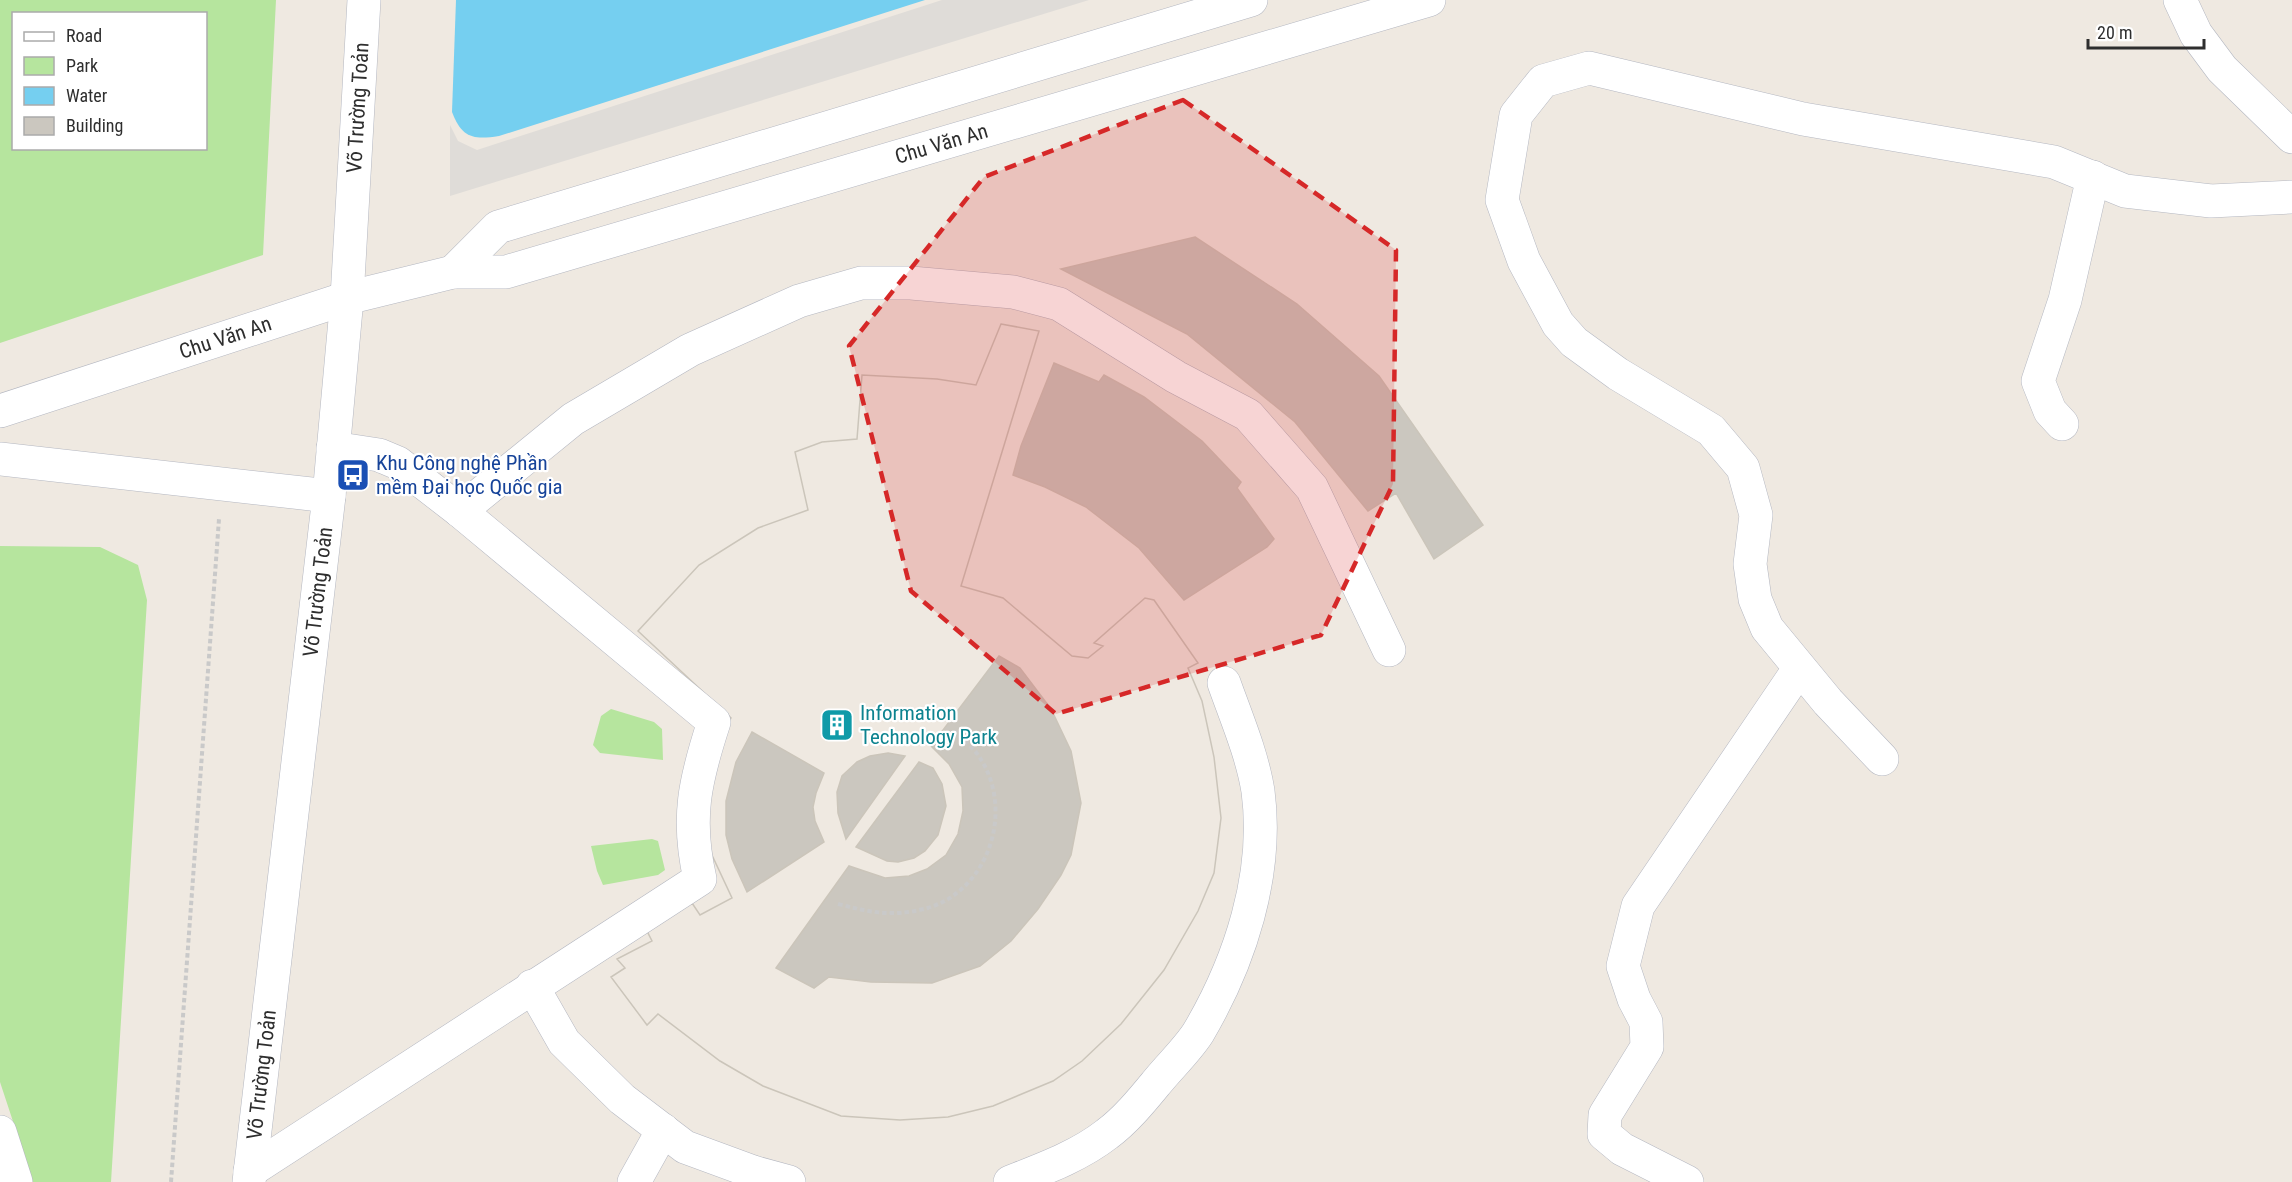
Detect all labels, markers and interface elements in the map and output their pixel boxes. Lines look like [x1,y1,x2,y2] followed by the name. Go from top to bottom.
[12,12,207,150] legend
[2088,12,2204,50] scale bar
[2097,22,2132,43] text: 20 m
[66,25,102,46] text: Road
[342,42,374,174] street label: Võ Trường Toản
[66,55,98,76] text: Park
[66,85,108,106] text: Water
[66,115,123,136] text: Building
[892,119,991,169] street label: Chu Văn An
[176,311,275,364] street label: Chu Văn An
[376,451,563,499] place label: Khu Công nghệ Phần mềm Đại học Quốc gia
[335,457,371,493] bus stop icon: Khu Công nghệ Phần mềm Đại học Quốc gia
[298,526,337,658] street label: Võ Trường Toản
[860,701,998,749] place label: Information Technology Park
[819,707,855,743] building icon: Information Technology Park
[242,1008,281,1141] street label: Võ Trường Toản

